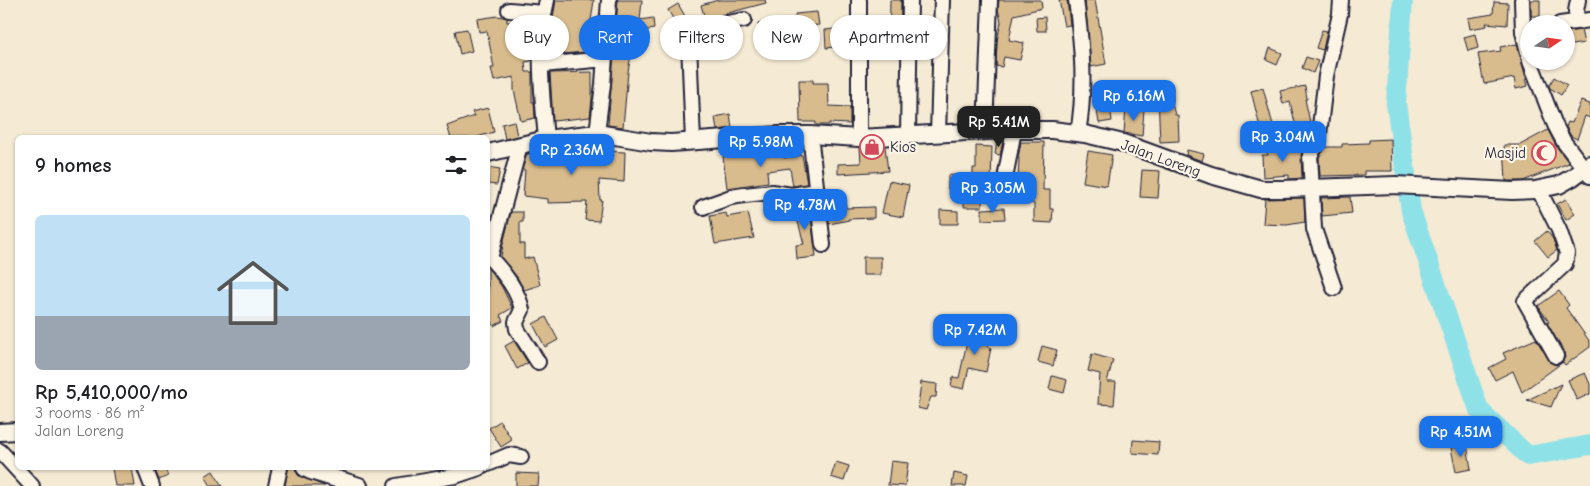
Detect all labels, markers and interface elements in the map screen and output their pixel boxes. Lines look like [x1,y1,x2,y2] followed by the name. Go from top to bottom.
[505,15,569,60] chip: Buy
[579,15,650,60] chip: Rent
[660,15,743,60] chip: Filters
[753,15,820,60] chip: New
[830,15,947,60] chip: Apartment
[1520,15,1575,70] north arrow
[1520,15,1575,70] map controls
[1082,80,1186,122] pin: Rp 6.16M
[1103,87,1165,105] text: Rp 6.16M
[947,106,1051,148] pin: Rp 5.41M
[968,113,1030,131] text: Rp 5.41M
[1231,120,1335,163] pin: Rp 3.04M
[709,126,813,168] pin: Rp 5.98M
[1251,128,1315,146] text: Rp 3.04M
[729,133,793,151] text: Rp 5.98M
[520,134,624,176] pin: Rp 2.36M
[859,134,885,160] shop icon: Kios
[1119,135,1203,181] street label: Jalan Loreng
[890,138,916,156] place label: Kios
[1531,140,1557,166] mosque icon: Masjid
[540,141,604,159] text: Rp 2.36M
[1485,144,1526,162] place label: Masjid
[442,151,470,179] icon: filters
[35,153,111,177] text: 9 homes
[941,172,1045,214] pin: Rp 3.05M
[961,179,1025,197] text: Rp 3.05M
[753,188,857,231] pin: Rp 4.78M
[774,196,836,214] text: Rp 4.78M
[208,248,298,338] icon: home
[923,314,1027,356] pin: Rp 7.42M
[944,321,1006,339] text: Rp 7.42M
[35,380,188,404] text: Rp 5,410,000/mo
[35,404,144,422] text: 3 rooms · 86 m²
[1409,416,1513,458] pin: Rp 4.51M
[35,422,124,440] text: Jalan Loreng
[1430,423,1492,441] text: Rp 4.51M

